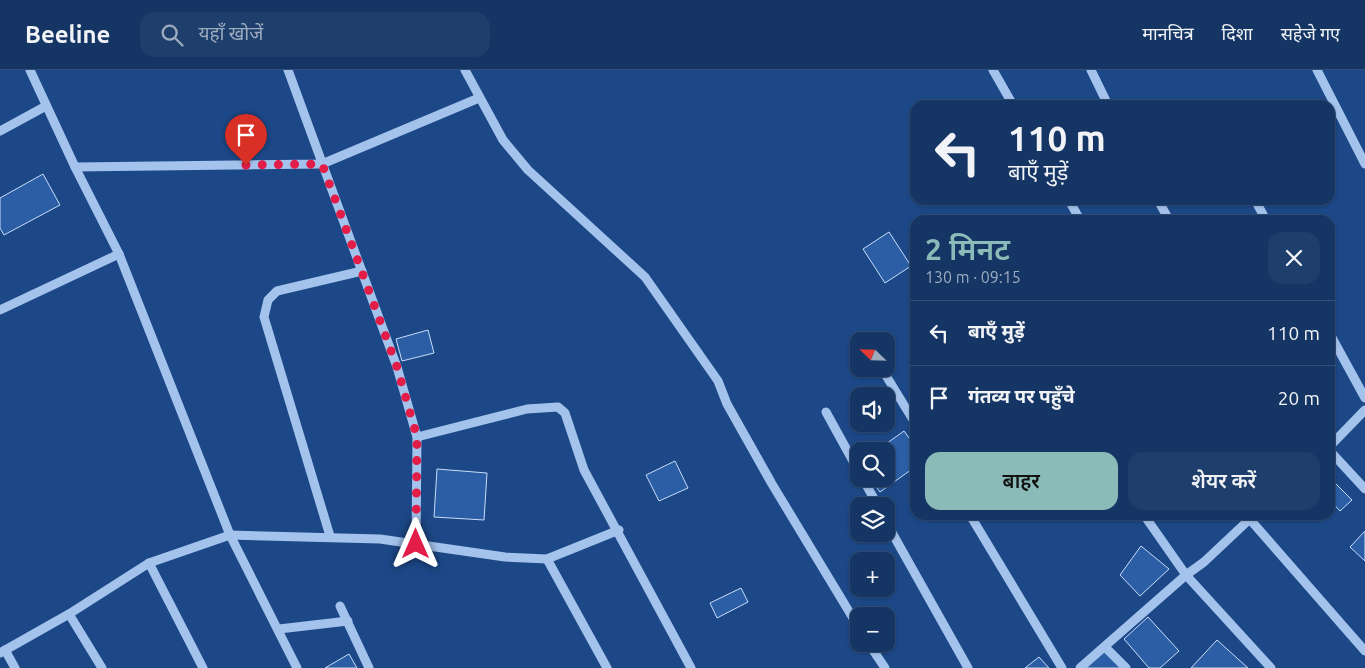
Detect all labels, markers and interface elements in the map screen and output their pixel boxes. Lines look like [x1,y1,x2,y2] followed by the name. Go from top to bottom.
[140,12,490,57] search box
[25,21,110,48] text: Beeline
[158,21,186,49] icon: search
[198,22,263,44] text: यहाँ खोजें
[1142,23,1194,43] text: मानचित्र
[1222,23,1253,43] text: दिशा
[1281,23,1340,43] text: सहेजे गए
[225,114,267,165] pin
[1008,118,1106,158] text: 110 m
[925,120,990,185] icon: left
[232,121,260,149] icon: arrive
[1008,159,1068,184] text: बाएँ मुड़ें
[925,232,1010,266] text: 2 मिनट
[1268,232,1320,284] button: close
[925,268,1021,286] text: 130 m · 09:15
[925,319,953,347] icon: left
[968,320,1025,342] text: बाएँ मुड़ें
[1267,322,1320,344] text: 110 m
[850,332,895,378] north arrow
[850,332,895,652] map controls
[925,384,953,412] icon: arrive
[968,385,1075,407] text: गंतव्य पर पहुँचे
[850,387,895,432] button: sound
[1278,387,1320,409] text: 20 m
[850,442,895,487] button: search
[925,452,1118,510] button: बाहर
[1128,452,1320,510] button: शेयर करें
[850,497,895,542] button: layers
[389,517,441,569] position arrow
[850,552,895,597] button: +
[850,607,895,652] button: −

